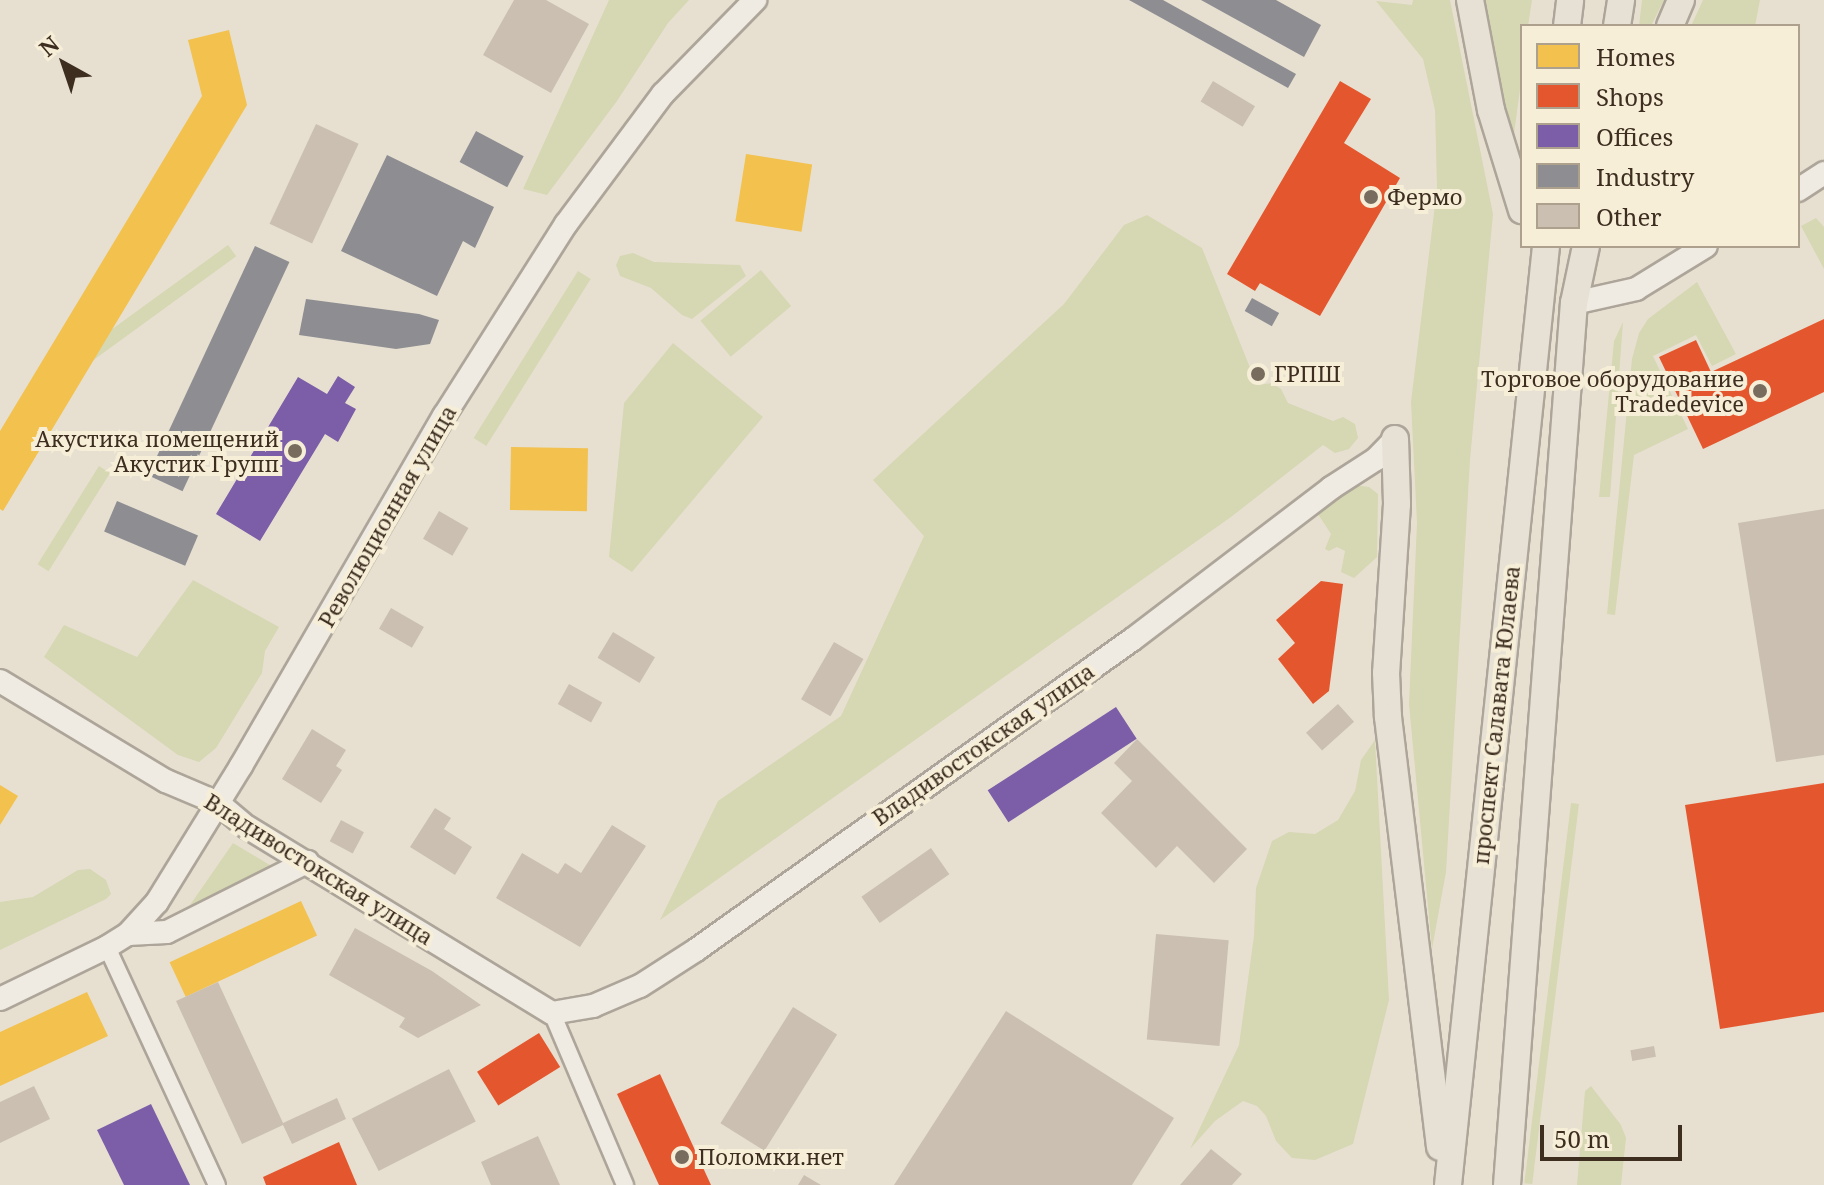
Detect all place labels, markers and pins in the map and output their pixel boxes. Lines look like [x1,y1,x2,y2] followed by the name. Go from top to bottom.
[1387,184,1463,210] place label: Фермо
[1362,188,1380,206] marker: Фермо
[1274,361,1341,387] place label: ГРПШ
[1249,365,1267,383] marker: ГРПШ
[1481,365,1744,416] place label: Торговое оборудование Tradedevice
[1751,382,1769,400] marker: Торговое оборудование Tradedevice
[35,425,279,476] place label: Акустика помещений Акустик Групп
[286,442,304,460] marker: Акустика помещений Акустик Групп
[698,1144,844,1170] place label: Поломки.нет
[673,1148,691,1166] marker: Поломки.нет

